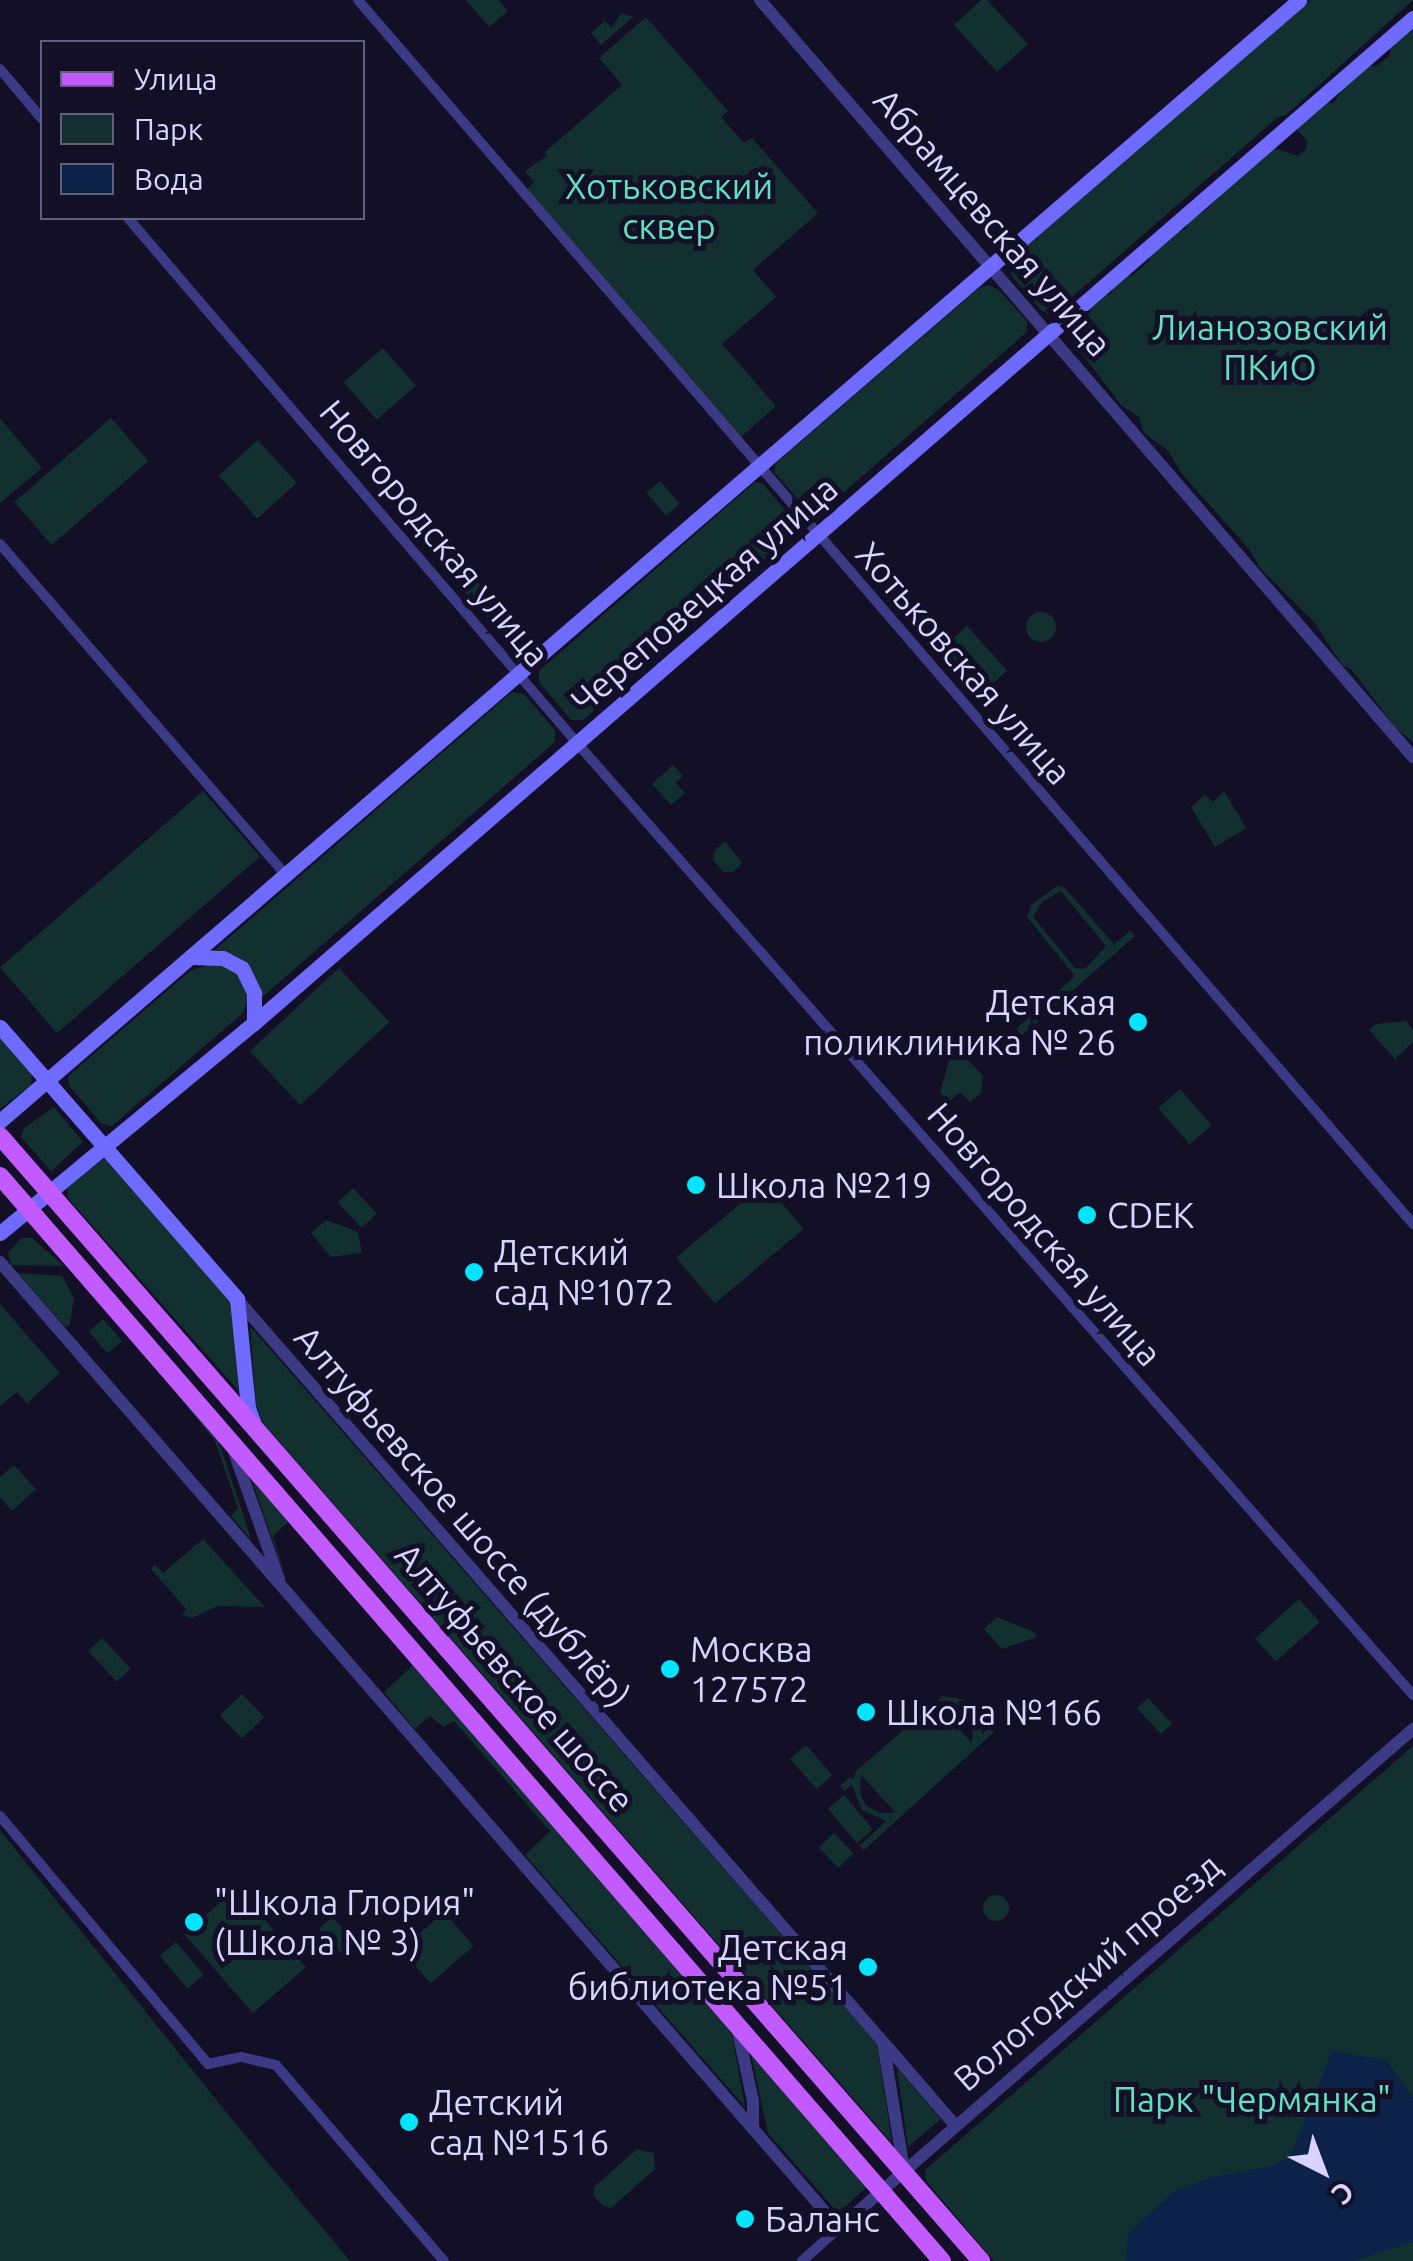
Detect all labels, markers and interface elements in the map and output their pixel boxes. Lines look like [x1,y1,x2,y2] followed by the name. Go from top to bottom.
[40,40,365,220] legend
[134,62,218,96] text: Улица
[865,80,1121,364] street label: Абрамцевская улица
[134,112,203,146] text: Парк
[134,162,204,196] text: Вода
[565,165,773,247] park label: Хотьковский сквер
[1152,306,1388,388] park label: Лианозовский ПКиО
[311,391,559,675] street label: Новгородская улица
[562,467,846,721] street label: Череповецкая улица
[847,533,1081,793] street label: Хотьковская улица
[803,981,1116,1063] place label: Детская поликлиника № 26
[1125,1009,1151,1035] marker: Детская поликлиника № 26
[919,1094,1171,1374] street label: Новгородская улица
[716,1164,932,1206] place label: Школа №219
[685,1174,707,1196] marker: Школа №219
[1107,1194,1194,1236] place label: CDEK
[1076,1204,1098,1226] marker: CDEK
[494,1231,674,1313] place label: Детский сад №1072
[463,1261,485,1283] marker: Детский сад №1072
[286,1317,640,1715] street label: Алтуфьевское шоссе (дублёр)
[387,1534,643,1820] street label: Алтуфьевское шоссе
[690,1628,812,1710] place label: Москва 127572
[659,1658,681,1680] marker: Москва 127572
[886,1691,1102,1733] place label: Школа №166
[855,1701,877,1723] marker: Школа №166
[945,1845,1229,2099] street label: Вологодский проезд
[214,1881,475,1963] place label: "Школа Глория" (Школа № 3)
[183,1911,205,1933] marker: "Школа Глория" (Школа № 3)
[568,1926,848,2008] place label: Детская библиотека №51
[857,1956,879,1978] marker: Детская библиотека №51
[1113,2078,1391,2120] park label: Парк "Чермянка"
[429,2081,609,2163] place label: Детский сад №1516
[398,2111,420,2133] marker: Детский сад №1516
[1273,2121,1373,2221] north arrow
[1326,2176,1360,2211] text: С
[765,2198,880,2240] place label: Баланс
[734,2208,756,2230] marker: Баланс

